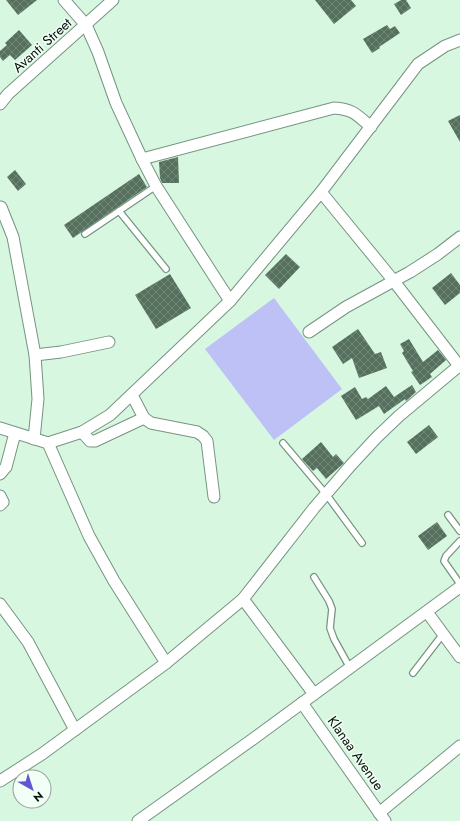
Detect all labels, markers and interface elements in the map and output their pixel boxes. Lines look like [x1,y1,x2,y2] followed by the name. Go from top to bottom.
[8,13,76,77] street label: Avanti Street
[323,712,389,794] street label: Klanaa Avenue
[12,769,52,809] north arrow
[30,788,47,806] text: N

